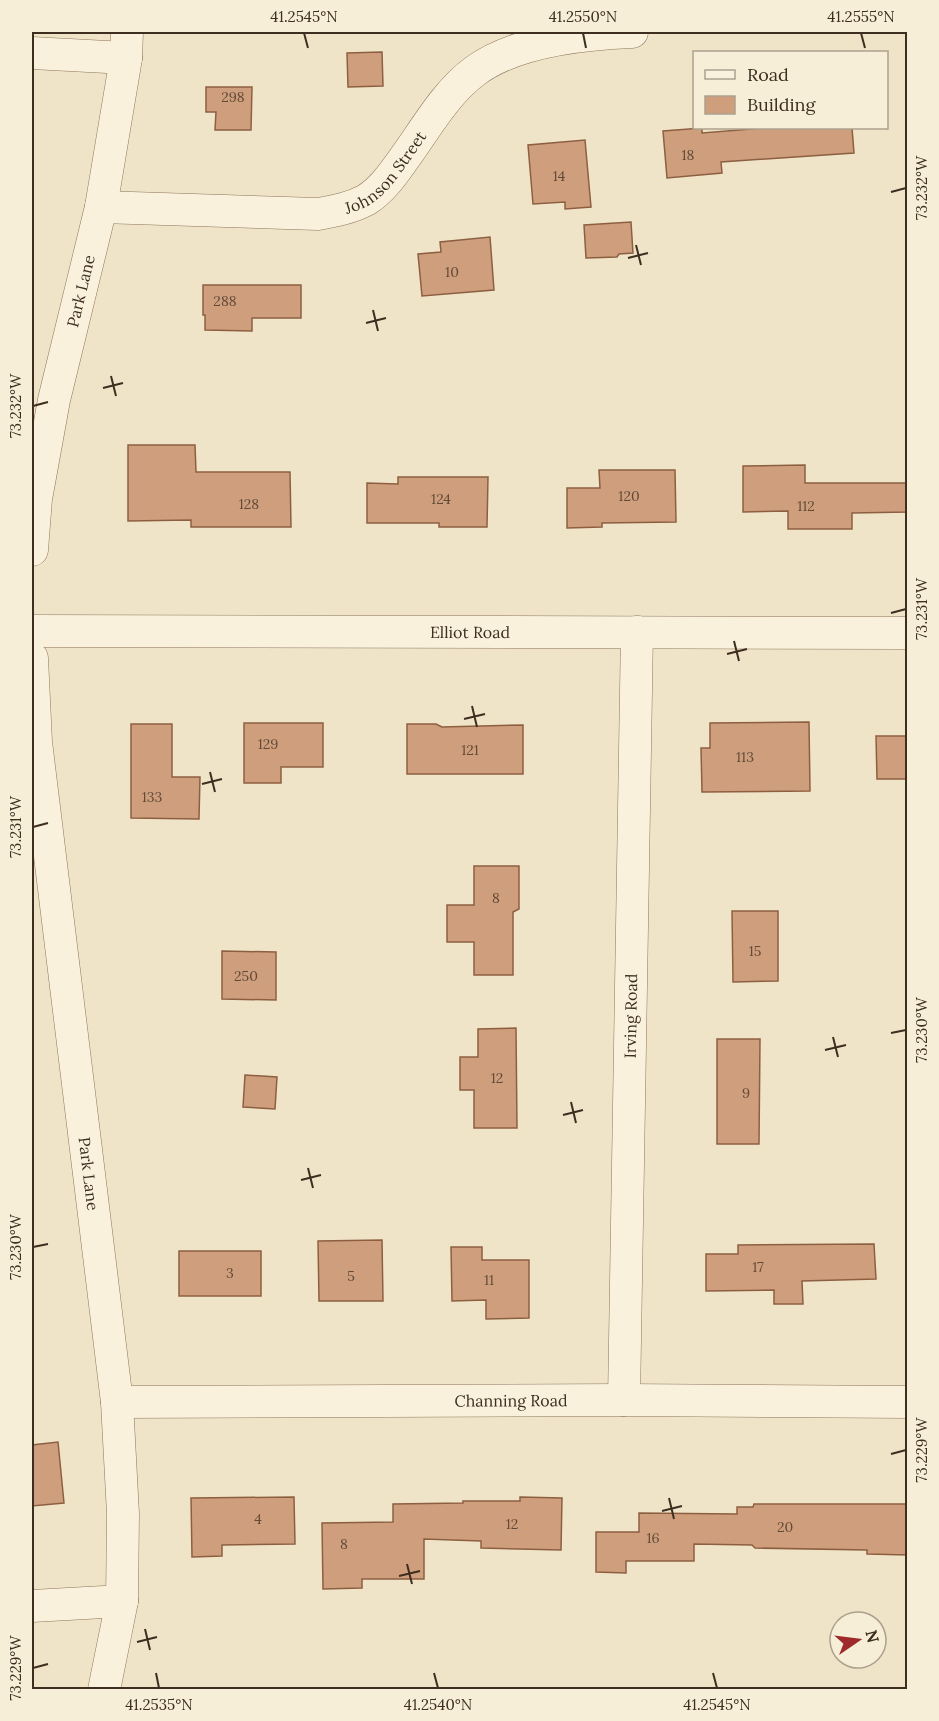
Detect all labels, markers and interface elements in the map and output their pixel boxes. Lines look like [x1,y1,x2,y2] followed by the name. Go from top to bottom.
[270,7,338,26] text: 41.2545°N
[549,7,617,26] text: 41.2550°N
[827,7,895,26] text: 41.2555°N
[693,51,888,129] legend
[747,63,789,86] text: Road
[221,88,245,106] house number: 298
[747,93,817,116] text: Building
[341,126,431,218] street label: Johnson Street
[682,146,695,164] house number: 18
[912,155,931,220] text: 73.232°W
[553,167,566,185] house number: 14
[62,252,99,329] street label: Park Lane
[445,263,459,281] house number: 10
[213,292,237,310] house number: 288
[6,373,25,438] text: 73.232°W
[618,487,640,505] house number: 120
[431,490,451,508] house number: 124
[239,495,259,513] house number: 128
[797,497,815,515] house number: 112
[912,577,931,640] text: 73.231°W
[430,622,511,642] street label: Elliot Road
[258,735,278,753] house number: 129
[461,741,479,759] house number: 121
[736,748,754,766] house number: 113
[142,788,163,806] house number: 133
[6,795,25,858] text: 73.231°W
[492,889,500,907] house number: 8
[749,942,761,960] house number: 15
[234,967,258,985] house number: 250
[620,973,641,1059] street label: Irving Road
[912,996,931,1063] text: 73.230°W
[491,1069,503,1087] house number: 12
[742,1084,750,1102] house number: 9
[75,1136,103,1212] street label: Park Lane
[6,1213,25,1280] text: 73.230°W
[752,1258,764,1276] house number: 17
[226,1264,234,1282] house number: 3
[347,1267,355,1285] house number: 5
[484,1271,494,1289] house number: 11
[454,1390,568,1411] street label: Channing Road
[912,1417,931,1482] text: 73.229°W
[254,1510,262,1528] house number: 4
[506,1515,518,1533] house number: 12
[777,1518,793,1536] house number: 20
[646,1529,660,1547] house number: 16
[340,1535,348,1553] house number: 8
[828,1610,888,1670] north arrow
[861,1628,884,1645] text: N
[6,1635,25,1700] text: 73.229°W
[125,1695,193,1714] text: 41.2535°N
[404,1695,472,1714] text: 41.2540°N
[683,1695,751,1714] text: 41.2545°N

